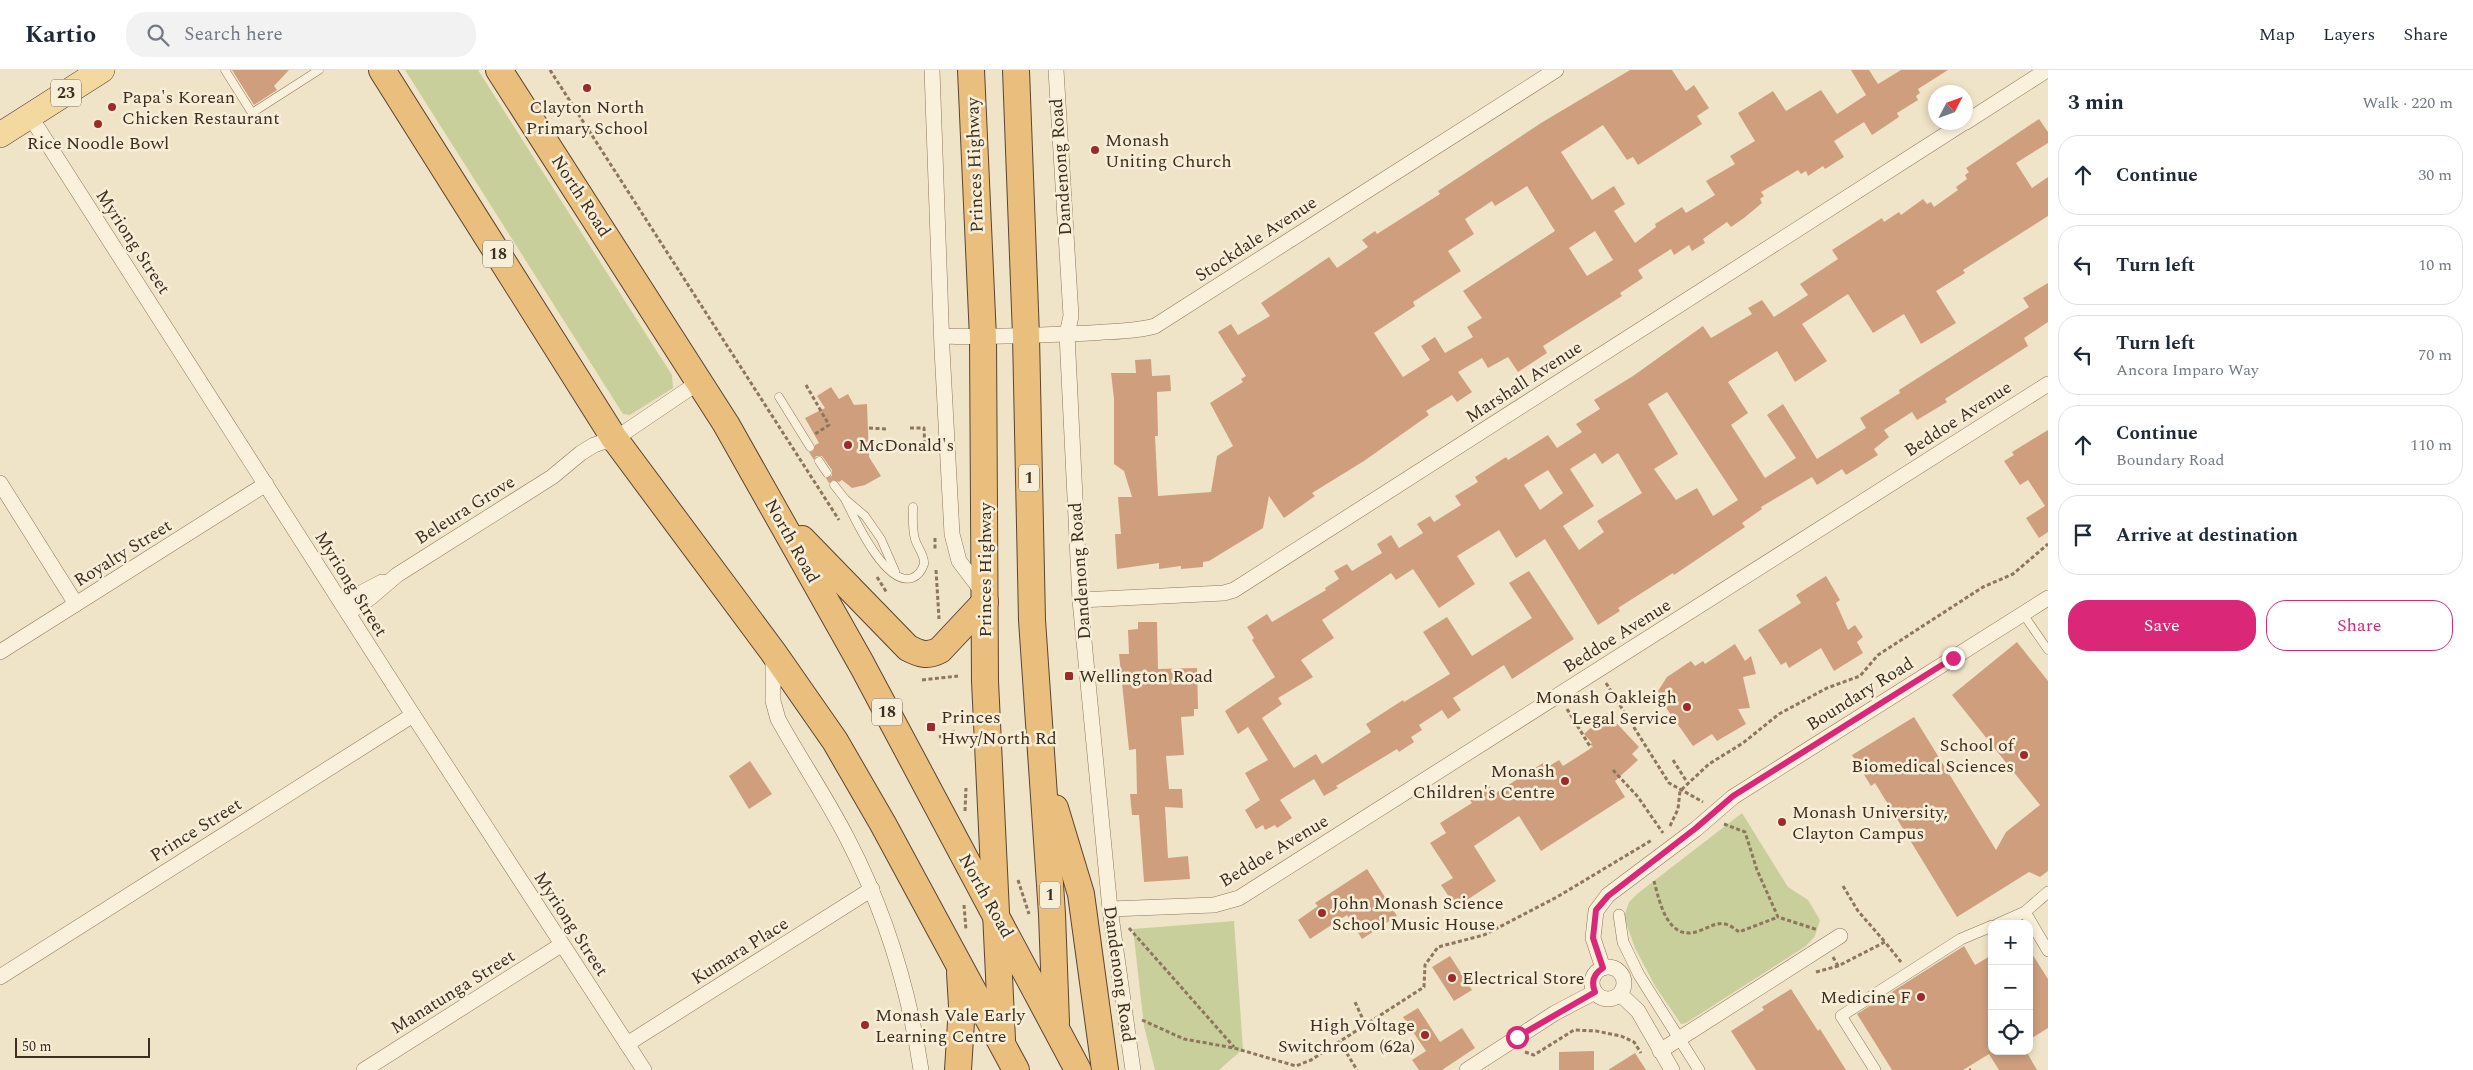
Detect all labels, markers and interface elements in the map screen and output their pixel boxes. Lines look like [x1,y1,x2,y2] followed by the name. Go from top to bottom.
[126,12,476,57] search box
[25,17,96,53] text: Kartio
[184,20,283,49] text: Search here
[144,21,172,49] icon: search
[2259,21,2295,48] text: Map
[2323,21,2375,48] text: Layers
[2403,21,2448,48] text: Share
[51,79,81,106] road number: 23
[581,82,593,94] marker: Clayton North Primary School
[122,84,280,132] place label: Papa's Korean Chicken Restaurant
[1928,85,1973,130] north arrow
[2068,87,2124,119] text: 3 min
[2362,91,2453,115] text: Walk · 220 m
[526,94,648,142] place label: Clayton North Primary School
[959,96,991,233] street label: Princes Highway
[1043,97,1079,237] street label: Dandenong Road
[106,101,118,113] marker: Papa's Korean Chicken Restaurant
[92,118,104,130] marker: Rice Noodle Bowl
[1105,127,1232,175] place label: Monash Uniting Church
[27,130,169,157] place label: Rice Noodle Bowl
[1089,144,1101,156] marker: Monash Uniting Church
[544,150,618,242] street label: North Road
[2069,161,2097,189] icon: ahead
[2116,161,2198,190] text: Continue
[2418,163,2452,187] text: 30 m
[89,184,177,300] street label: Myriong Street
[1190,189,1322,289] street label: Stockdale Avenue
[483,240,513,268] road number: 18
[2069,251,2097,279] icon: left
[2116,251,2195,280] text: Turn left
[2418,253,2452,277] text: 10 m
[2116,329,2195,358] text: Turn left
[1460,334,1588,430] street label: Marshall Avenue
[2069,341,2097,369] icon: left
[2418,343,2452,367] text: 70 m
[2116,358,2259,382] text: Ancora Imparo Way
[1899,374,2017,464] street label: Beddoe Avenue
[2116,419,2198,448] text: Continue
[2069,431,2097,459] icon: ahead
[858,432,954,459] place label: McDonald's
[2410,433,2452,457] text: 110 m
[842,439,854,451] marker: McDonald's
[2116,448,2224,472] text: Boundary Road
[1019,464,1039,492] road number: 1
[410,468,520,552] street label: Beleura Grove
[758,494,826,588] street label: North Road
[972,501,999,638] street label: Princes Highway
[1062,501,1098,641] street label: Dandenong Road
[69,512,177,594] street label: Royalty Street
[2069,521,2097,549] icon: arrive
[2116,521,2298,550] text: Arrive at destination
[308,526,394,642] street label: Myriong Street
[1558,592,1676,680] street label: Beddoe Avenue
[2068,600,2256,651] button: Save
[2266,600,2453,651] button: Share
[1942,647,1965,670] route end
[1801,650,1919,738] street label: Boundary Road
[1079,663,1213,690] place label: Wellington Road
[1063,670,1075,682] marker: Wellington Road
[1535,684,1677,732] place label: Monash Oakleigh Legal Service
[872,698,902,726] road number: 18
[1681,701,1693,713] marker: Monash Oakleigh Legal Service
[941,704,1057,752] place label: Princes Hwy/North Rd
[925,721,937,733] marker: Princes Hwy/North Rd
[1851,732,2016,780] place label: School of Biomedical Sciences
[2018,749,2030,761] marker: School of Biomedical Sciences
[1413,758,1555,806] place label: Monash Children's Centre
[1559,775,1571,787] marker: Monash Children's Centre
[145,791,247,869] street label: Prince Street
[1792,799,1948,847] place label: Monash University, Clayton Campus
[1214,808,1334,894] street label: Beddoe Avenue
[1776,816,1788,828] marker: Monash University, Clayton Campus
[952,849,1020,943] street label: North Road
[527,866,615,982] street label: Myriong Street
[1040,882,1060,908] road number: 1
[1332,890,1503,938] place label: John Monash Science School Music House
[1096,904,1142,1044] street label: Dandenong Road
[1316,907,1328,919] marker: John Monash Science School Music House
[686,910,794,992] street label: Kumara Place
[1988,920,2033,1055] map controls
[1988,920,2033,965] button: +
[386,943,520,1041] street label: Manatunga Street
[1462,965,1585,992] place label: Electrical Store
[1988,965,2033,1010] button: −
[1446,972,1458,984] marker: Electrical Store
[1820,984,1911,1011] place label: Medicine F
[1915,991,1927,1003] marker: Medicine F
[875,1002,1027,1050] place label: Monash Vale Early Learning Centre
[1988,1010,2033,1055] button: locate
[1278,1012,1415,1060] place label: High Voltage Switchroom (62a)
[859,1019,871,1031] marker: Monash Vale Early Learning Centre
[1506,1026,1529,1049] route start
[1419,1029,1431,1041] marker: High Voltage Switchroom (62a)
[15,1035,150,1058] scale bar
[22,1036,52,1057] text: 50 m

